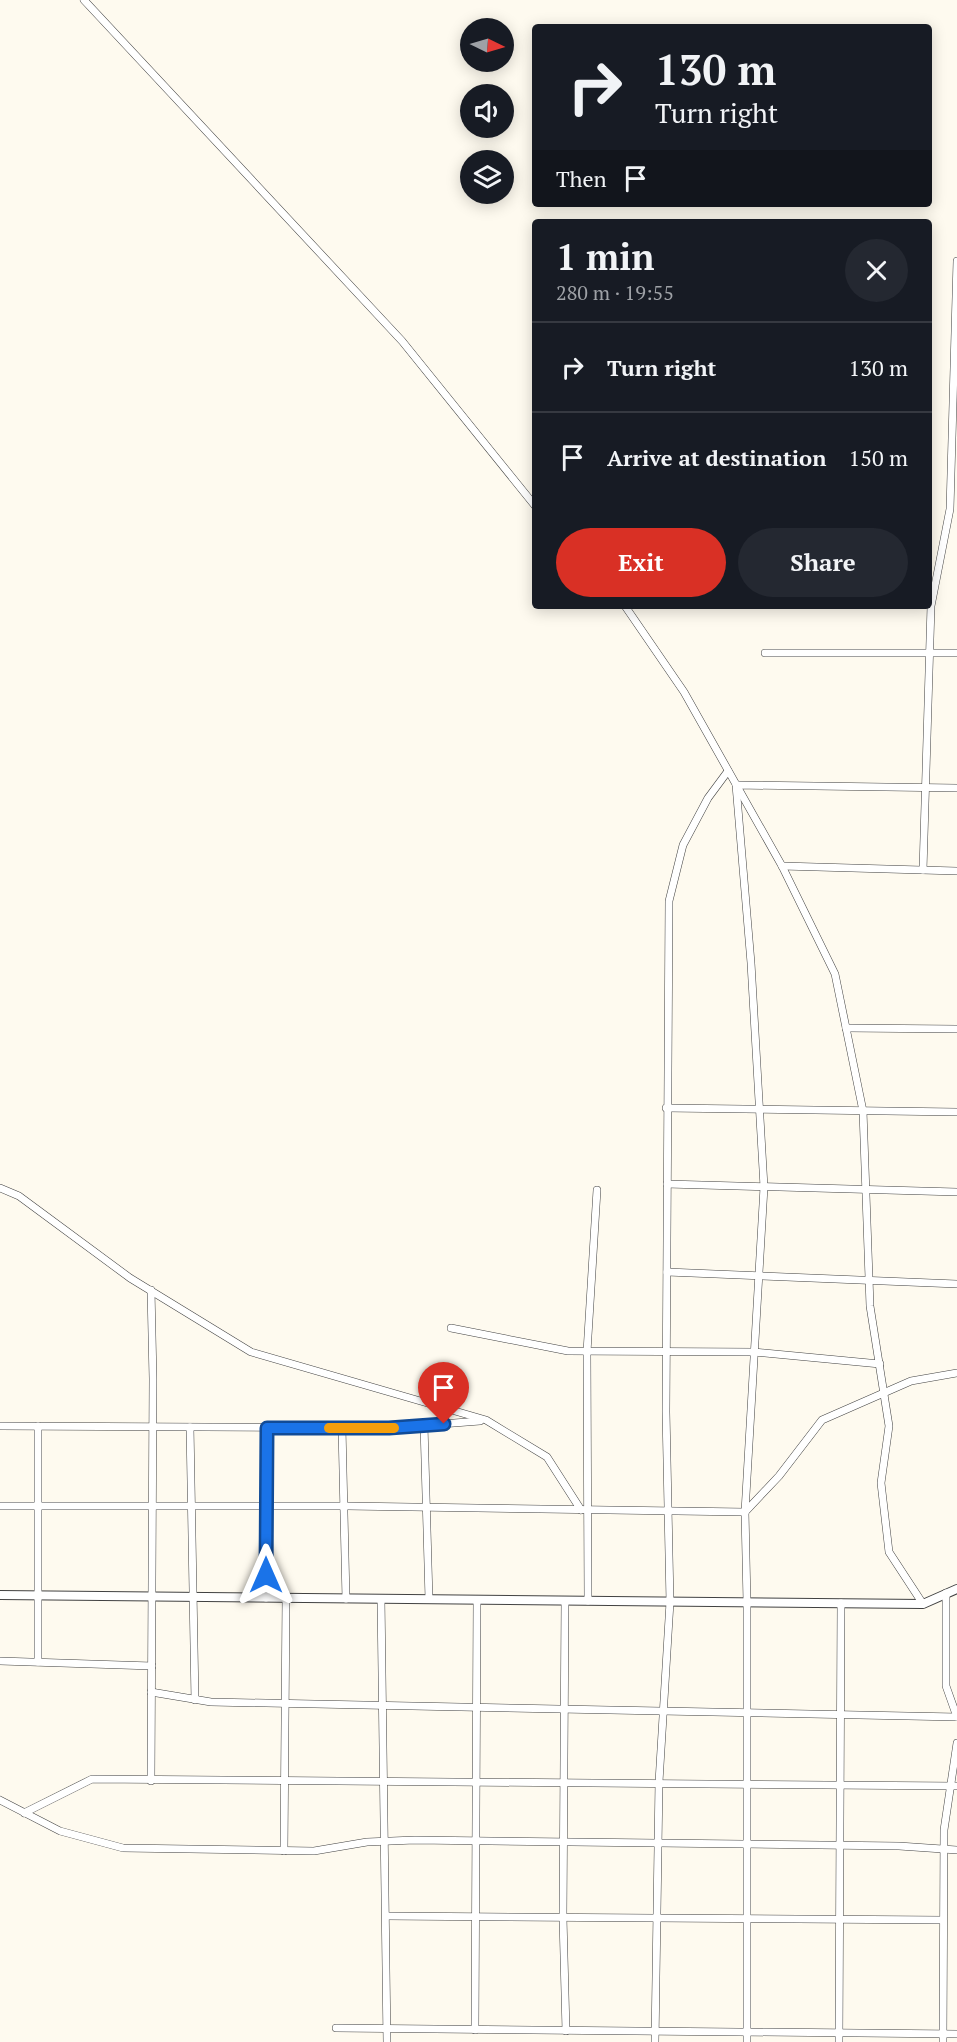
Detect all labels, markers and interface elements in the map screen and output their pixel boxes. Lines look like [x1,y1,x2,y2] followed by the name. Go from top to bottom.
[460,18,514,72] north arrow
[460,18,514,204] map controls
[655,41,776,97] text: 130 m
[556,48,634,126] icon: right
[460,84,514,138] button: sound
[655,95,778,131] text: Turn right
[460,150,514,204] button: layers
[619,162,652,195] icon: arrive
[556,164,607,193] text: Then
[556,233,654,280] text: 1 min
[845,239,908,302] button: close
[556,279,674,306] text: 280 m · 19:55
[556,351,589,384] icon: right
[607,353,716,382] text: Turn right
[848,353,908,382] text: 130 m
[556,441,589,474] icon: arrive
[607,443,826,472] text: Arrive at destination
[848,443,908,472] text: 150 m
[556,528,726,597] button: Exit
[738,528,908,597] button: Share
[418,1362,469,1424] pin
[427,1371,460,1404] icon: arrive
[234,1543,298,1607] position arrow

